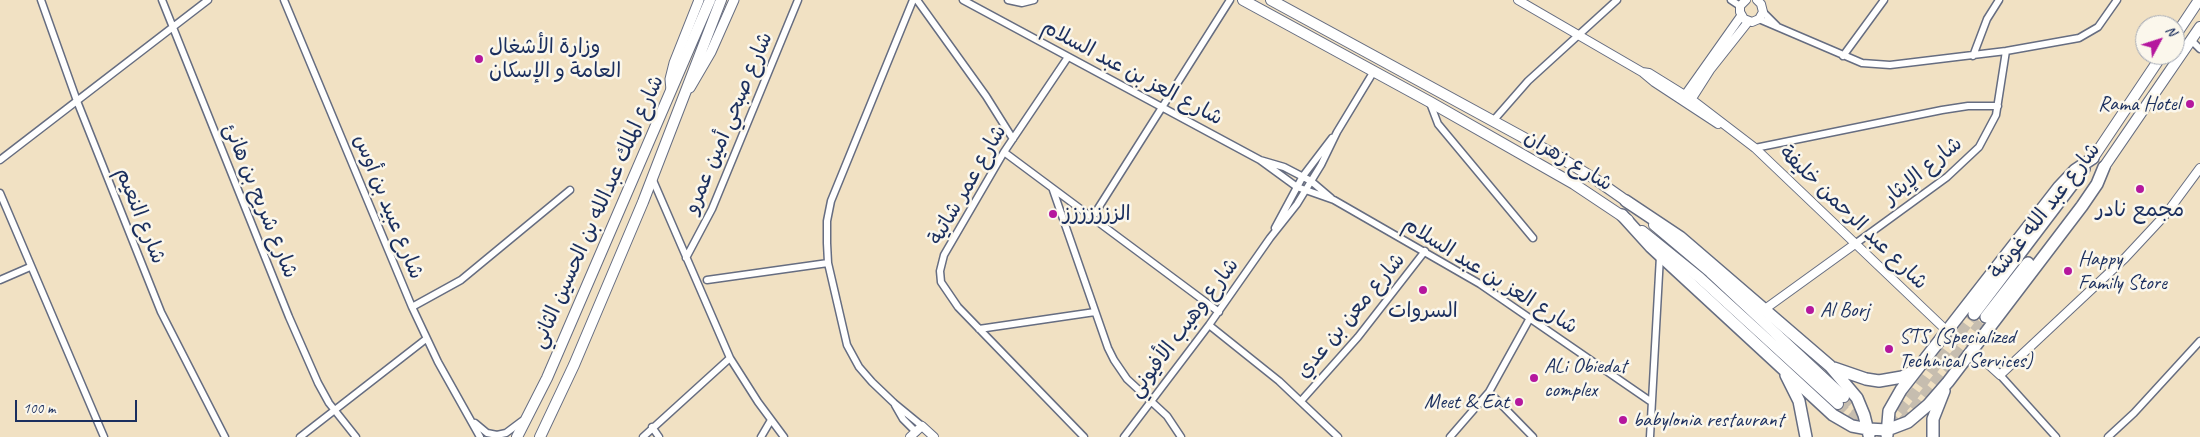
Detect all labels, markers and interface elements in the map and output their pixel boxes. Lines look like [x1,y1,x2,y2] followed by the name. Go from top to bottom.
[1037,15,1227,131] street label: شارع العز بن عبد السلام
[2135,15,2185,65] north arrow
[2162,22,2180,39] text: N
[679,28,779,218] street label: شارع صبحي أمين عمرو
[489,34,621,84] place label: وزارة الأشغال العامة و الإسكان
[473,53,485,65] marker: وزارة الأشغال العامة و الإسكان
[526,72,670,352] street label: شارع الملك عبدالله بن الحسين الثاني
[2098,91,2180,117] place label: Rama Hotel
[2184,98,2196,110] marker: Rama Hotel
[217,120,303,282] street label: شارع شريح بن هانئ
[924,121,1012,249] street label: شارع عمر شاتية
[1519,125,1617,197] street label: شارع زهران
[347,131,429,283] street label: شارع عبيد بن أوس
[1878,131,1968,211] street label: شارع الإيثار
[1984,138,2106,284] street label: شارع عبد الله غوشة
[1774,141,1932,295] street label: شارع عبد الرحمن خليفة
[109,164,171,268] street label: شارع النعيم
[2134,183,2146,195] marker: مجمع نادر
[2096,197,2184,223] place label: مجمع نادر
[1063,201,1131,227] place label: الززززززز
[1047,208,1059,220] marker: الززززززز
[1398,212,1582,340] street label: شارع العز بن عبد السلام
[2078,246,2167,296] place label: Happy Family Store
[1291,248,1411,384] street label: شارع معن بن عدي
[1123,253,1245,403] street label: شارع وهيب الأفيوني
[2062,265,2074,277] marker: Happy Family Store
[1417,284,1429,296] marker: السروات
[1820,297,1869,323] place label: Al Borj
[1388,298,1458,324] place label: السروات
[1804,304,1816,316] marker: Al Borj
[1899,324,2032,374] place label: STS (Specialized Technical Services)
[1883,343,1895,355] marker: STS (Specialized Technical Services)
[1544,353,1627,403] place label: ALi Obiedat complex
[1528,372,1540,384] marker: ALi Obiedat complex
[1424,389,1509,415] place label: Meet & Eat
[18,390,140,422] scale bar
[1513,396,1525,408] marker: Meet & Eat
[23,399,55,418] text: 100 m
[1633,407,1784,433] place label: babylonia restaurant
[1617,414,1629,426] marker: babylonia restaurant

